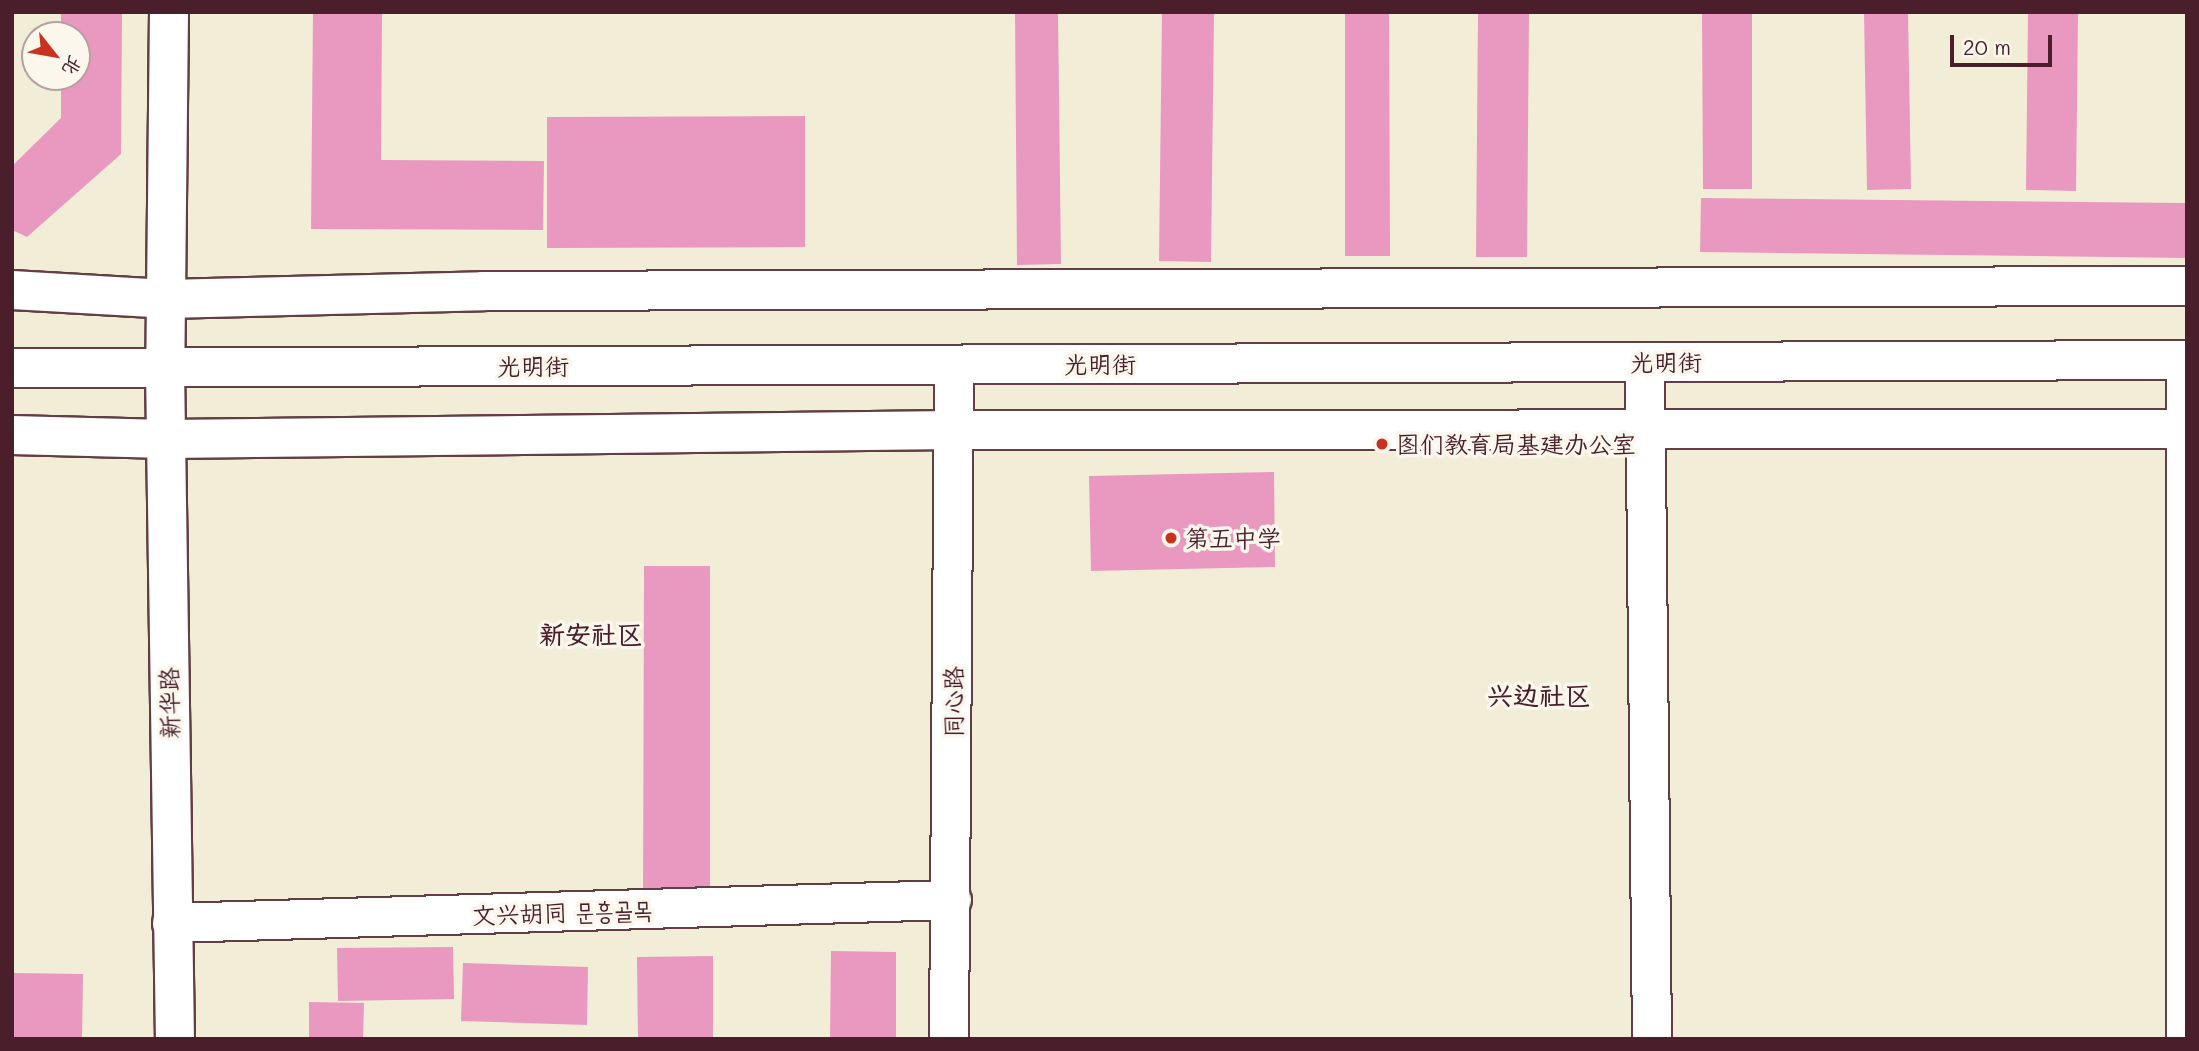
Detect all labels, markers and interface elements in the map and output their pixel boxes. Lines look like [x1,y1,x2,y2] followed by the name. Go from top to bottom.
[21,21,91,91] north arrow
[1954,21,2056,65] scale bar
[1963,33,2011,60] text: 20 m
[57,51,88,81] text: 北
[1630,348,1702,376] street label: 光明街
[1064,350,1136,378] street label: 光明街
[497,352,569,380] street label: 光明街
[1396,430,1636,458] place label: 图们教育局基建办公室
[1374,436,1390,452] marker: 图们教育局基建办公室
[1185,524,1281,552] place label: 第五中学
[1163,530,1179,546] marker: 第五中学
[539,619,643,651] district label: 新安社区
[939,666,967,738] street label: 同心路
[154,667,184,739] street label: 新华路
[1487,680,1591,712] district label: 兴边社区
[471,894,653,930] street label: 文兴胡同 문흥골목

